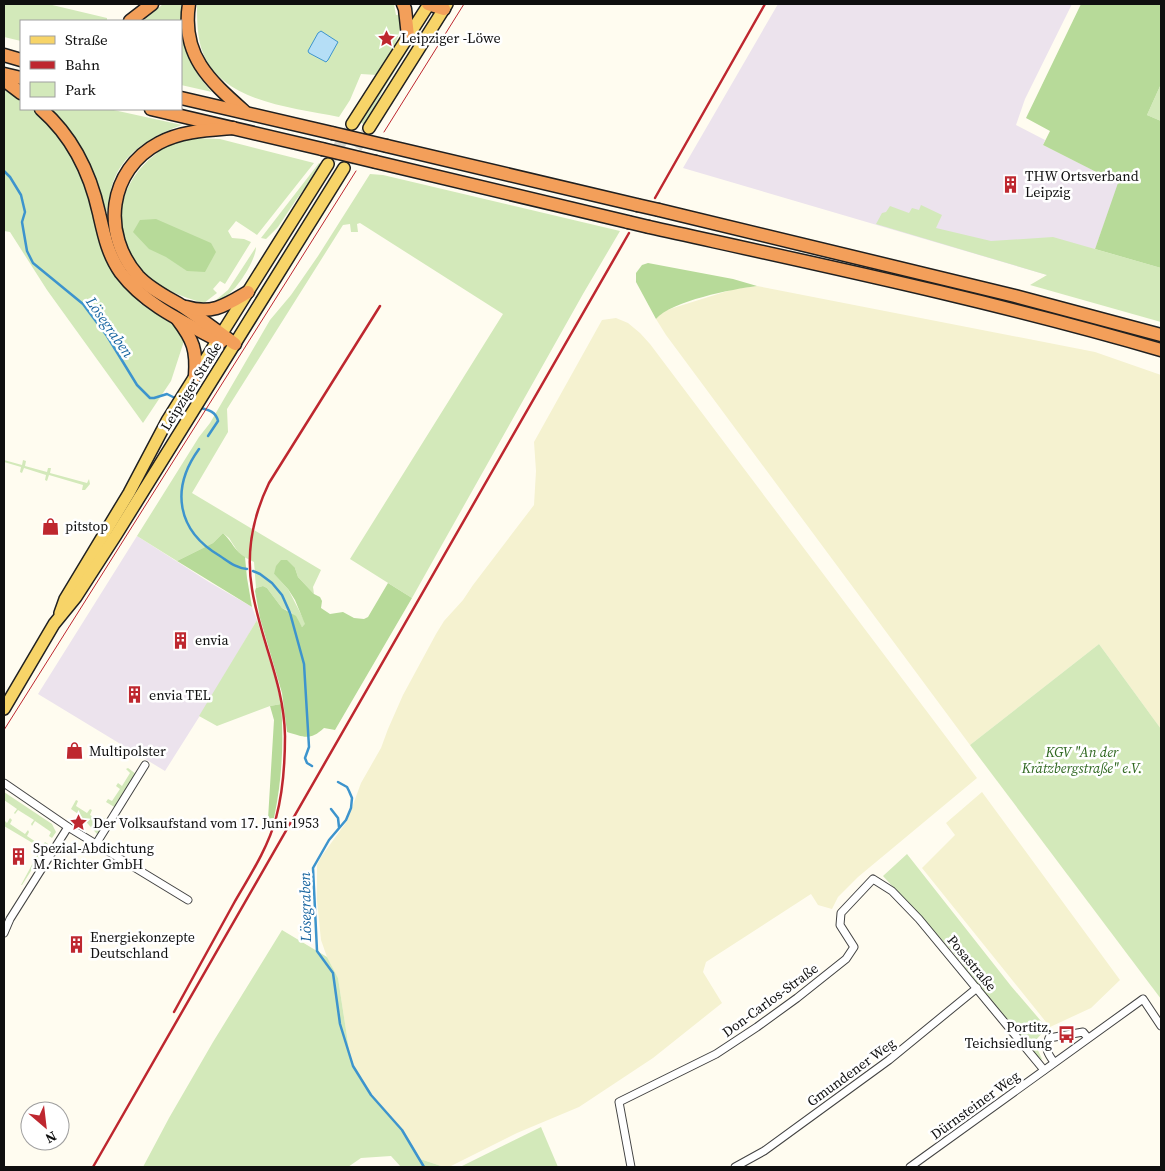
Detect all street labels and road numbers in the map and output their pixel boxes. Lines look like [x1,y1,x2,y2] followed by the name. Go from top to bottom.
[156,338,226,434] street label: Leipziger Straße
[943,931,1001,995] street label: Posastraße
[718,958,822,1042] street label: Don-Carlos-Straße
[803,1033,899,1111] street label: Gmundener Weg
[926,1066,1024,1144] street label: Dürnsteiner Weg

